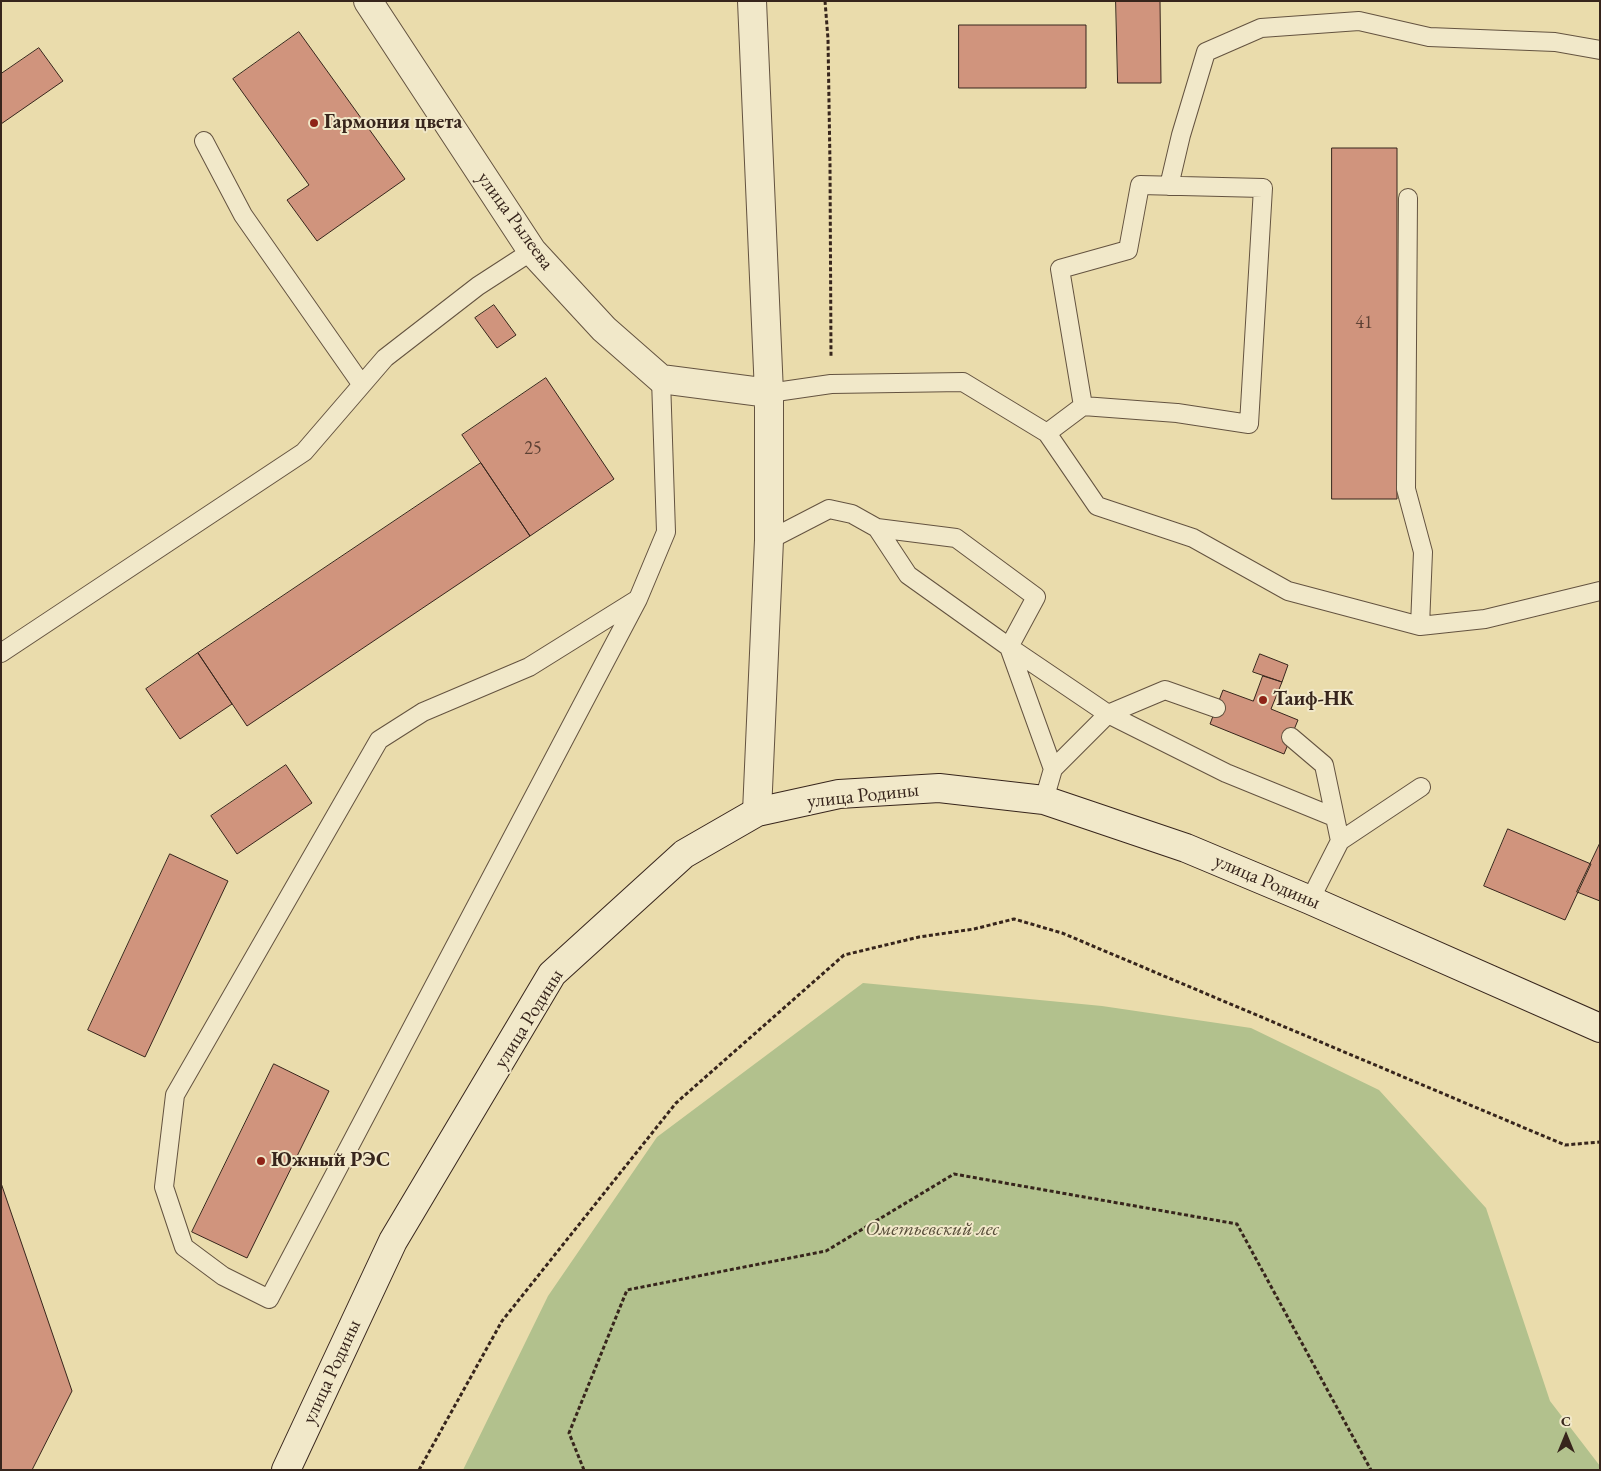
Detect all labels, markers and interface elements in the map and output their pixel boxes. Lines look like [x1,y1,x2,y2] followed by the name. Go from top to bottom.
[324,111,462,135] place label: Гармония цвета
[308,117,320,129] marker: Гармония цвета
[471,167,559,275] street label: улица Рылеева
[1355,312,1373,334] house number: 41
[524,438,542,460] house number: 25
[1273,688,1354,712] place label: Таиф-НК
[1257,694,1269,706] marker: Таиф-НК
[806,778,920,814] street label: улица Родины
[1211,849,1323,915] street label: улица Родины
[489,965,569,1073] street label: улица Родины
[271,1149,390,1173] place label: Южный РЭС
[255,1155,267,1167] marker: Южный РЭС
[865,1218,999,1242] park label: Ометьевский лес
[297,1316,367,1428] street label: улица Родины
[1541,1411,1591,1461] north arrow
[1561,1412,1571,1430] text: С

